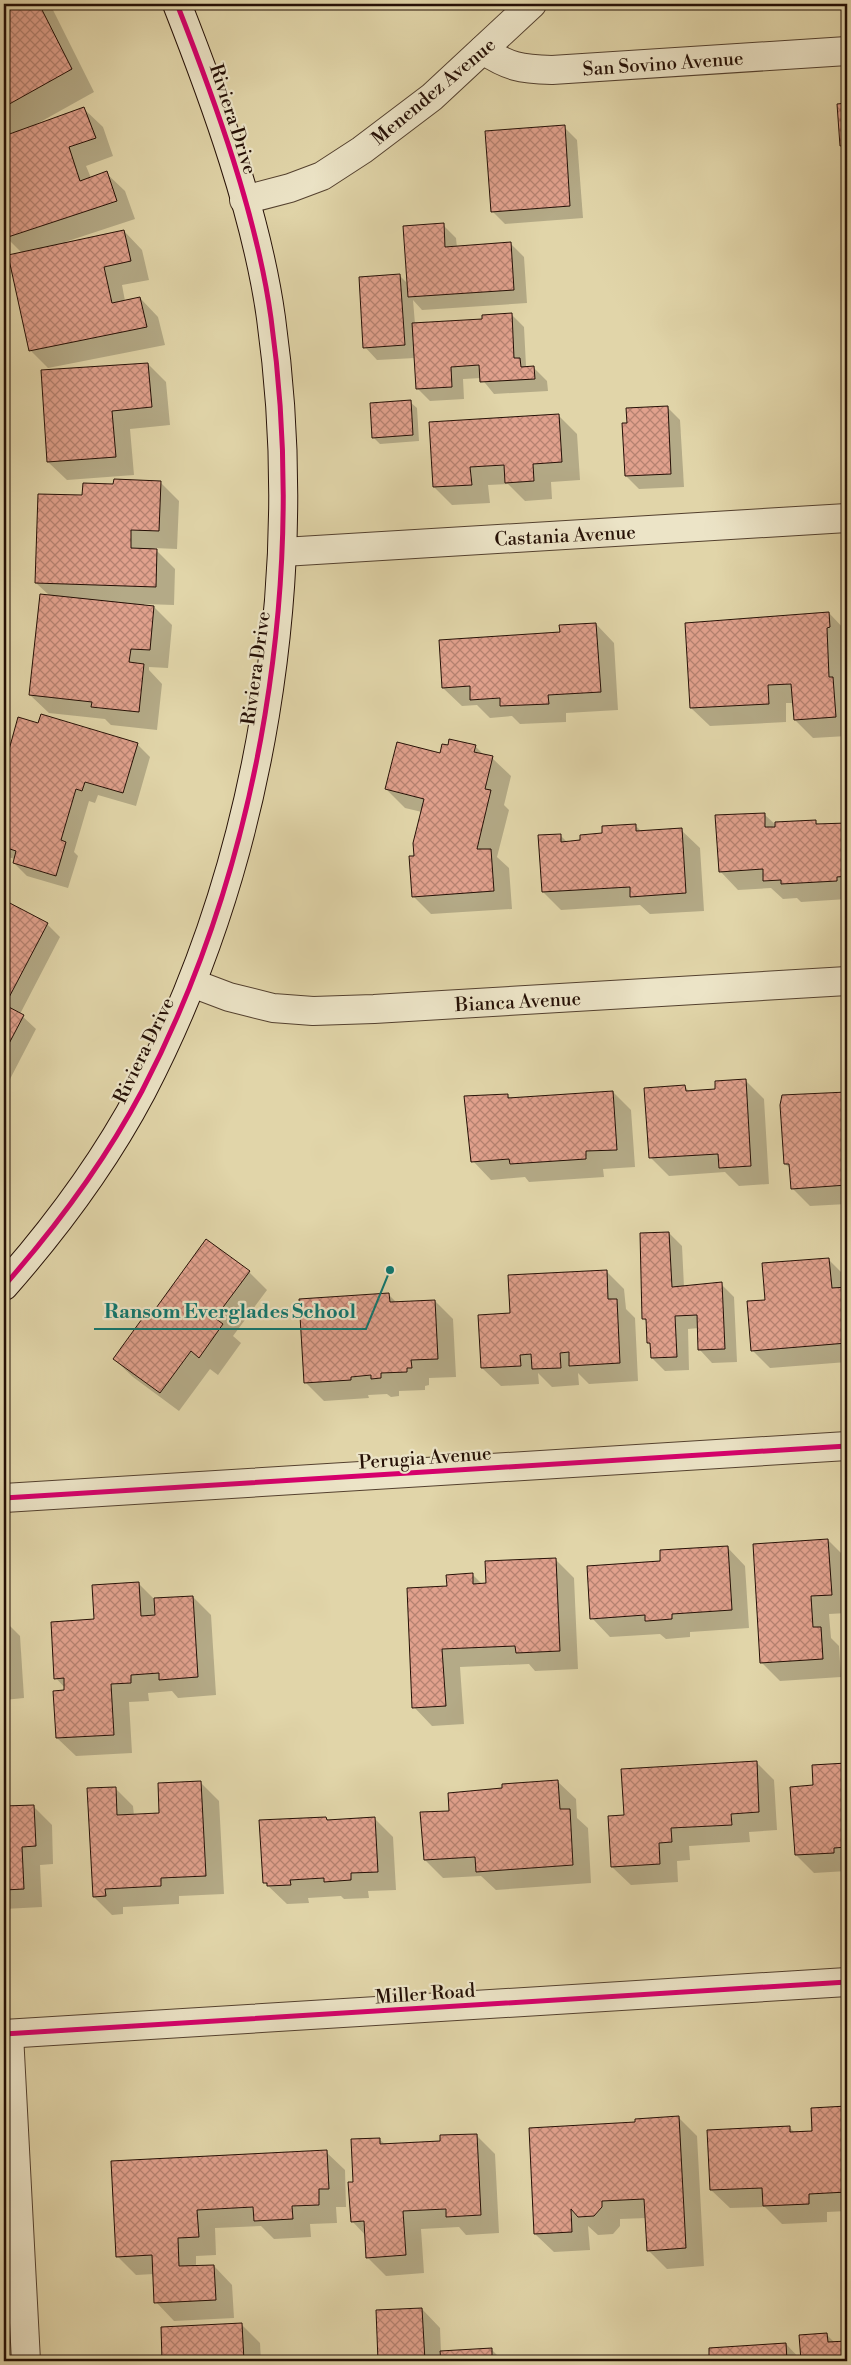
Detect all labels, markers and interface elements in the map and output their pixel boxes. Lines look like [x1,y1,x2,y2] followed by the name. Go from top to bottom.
[367,33,501,151] street label: Menendez Avenue
[582,46,744,82] street label: San Sovino Avenue
[204,61,262,178] street label: Riviera Drive
[494,520,636,552] street label: Castania Avenue
[236,610,276,727] street label: Riviera Drive
[453,987,582,1017] street label: Bianca Avenue
[108,994,180,1107] street label: Riviera Drive
[94,1294,366,1329] callout: Ransom Everglades School
[104,1300,357,1325] text: Ransom Everglades School
[358,1441,492,1475] street label: Perugia Avenue
[374,1979,476,2009] street label: Miller Road

